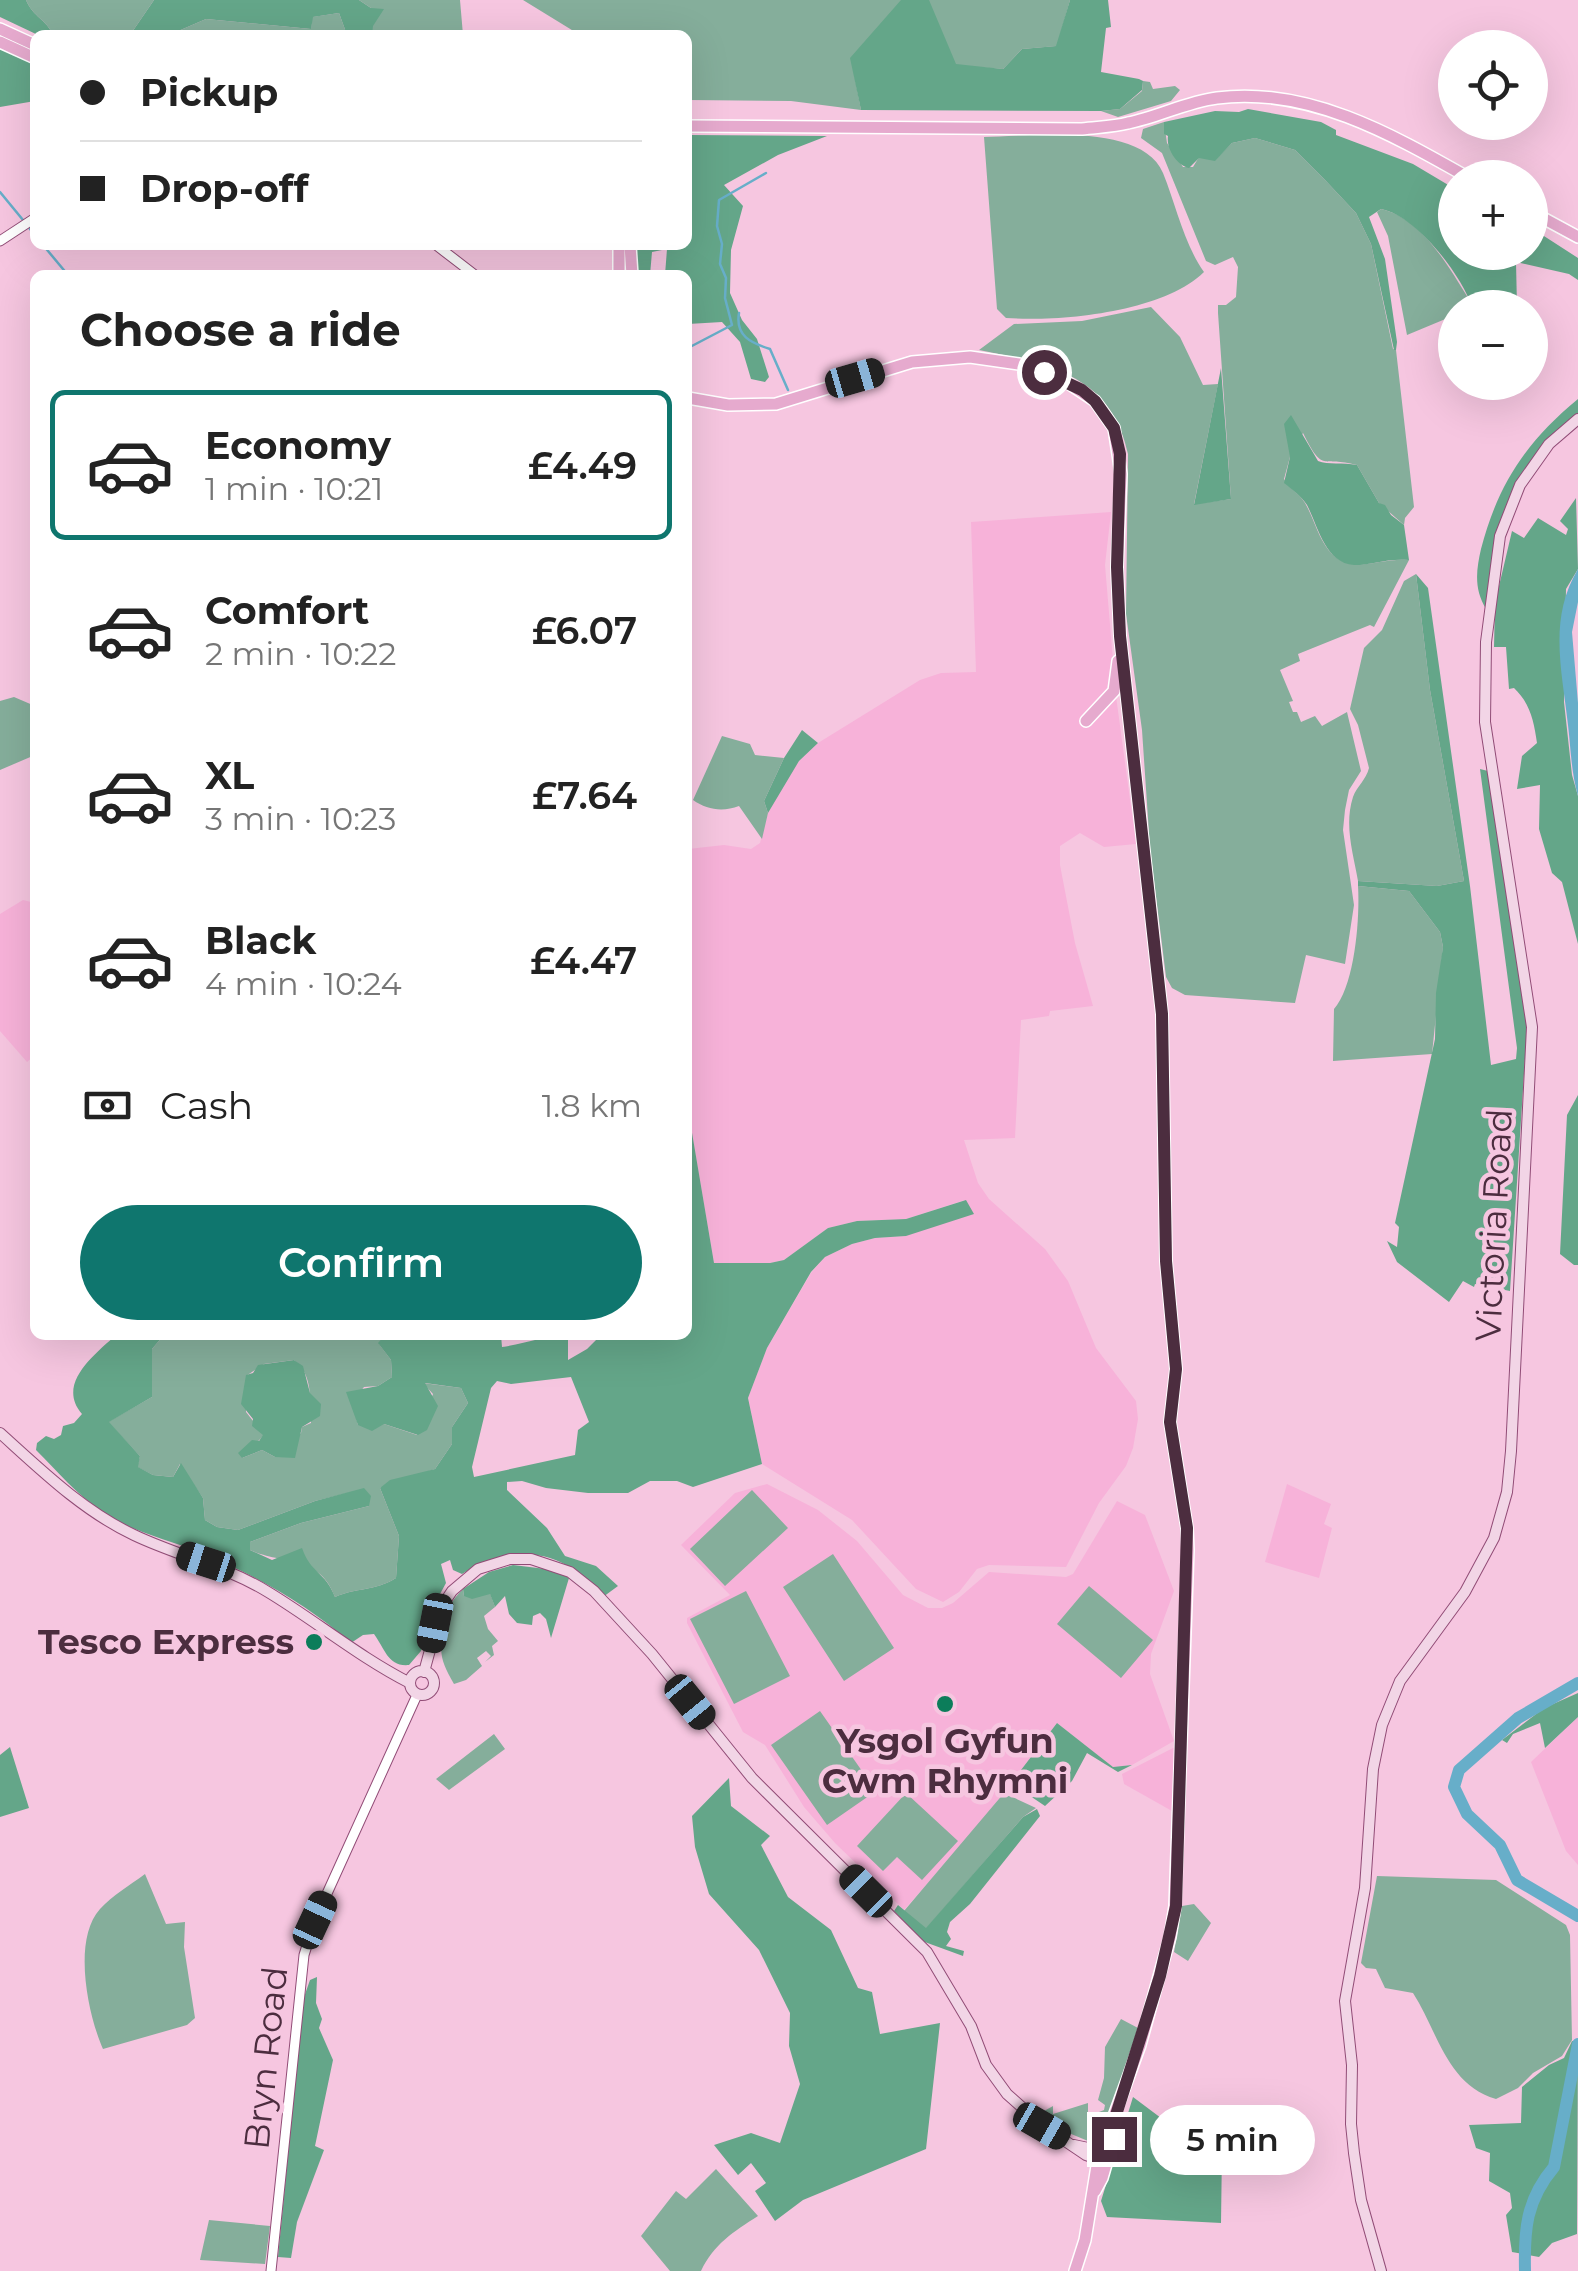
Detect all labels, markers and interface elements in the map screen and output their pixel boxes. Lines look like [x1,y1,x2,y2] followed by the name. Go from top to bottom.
[1438,30,1548,400] map controls
[1438,30,1548,140] button: locate
[140,69,278,116] text: Pickup
[1438,160,1548,270] button: +
[140,165,309,212] text: Drop-off
[1438,290,1548,400] button: −
[80,302,401,357] text: Choose a ride
[1022,350,1067,395] route start
[822,355,888,401] car
[85,420,175,510] icon: car
[205,422,391,469] text: Economy
[528,442,637,489] text: £4.49
[205,469,383,508] text: 1 min · 10:21
[85,585,175,675] icon: car
[205,587,369,634] text: Comfort
[532,607,637,654] text: £6.07
[205,634,396,673] text: 2 min · 10:22
[85,750,175,840] icon: car
[205,752,254,799] text: XL
[532,772,637,819] text: £7.64
[205,799,396,838] text: 3 min · 10:23
[85,915,175,1005] icon: car
[205,917,316,964] text: Black
[530,937,637,984] text: £4.47
[205,964,402,1003] text: 4 min · 10:24
[80,1078,135,1133] icon: cash
[160,1082,253,1129] text: Cash
[542,1086,642,1125] text: 1.8 km
[1466,1107,1521,1343] street label: Victoria Road
[80,1205,642,1320] button: Confirm
[173,1538,239,1586] car
[415,1591,455,1655] car
[38,1620,294,1663] place label: Tesco Express
[303,1631,325,1653] marker: Tesco Express
[659,1669,721,1735] car
[934,1693,956,1715] marker: Ysgol Gyfun Cwm Rhymni
[822,1719,1068,1802] place label: Ysgol Gyfun Cwm Rhymni
[834,1859,898,1923] car
[289,1886,341,1954] car
[235,1964,296,2151] street label: Bryn Road
[1009,2098,1075,2154] car
[1149,2104,1314,2174] callout: 5 min
[1092,2117,1137,2162] route end
[1186,2120,1279,2159] text: 5 min

